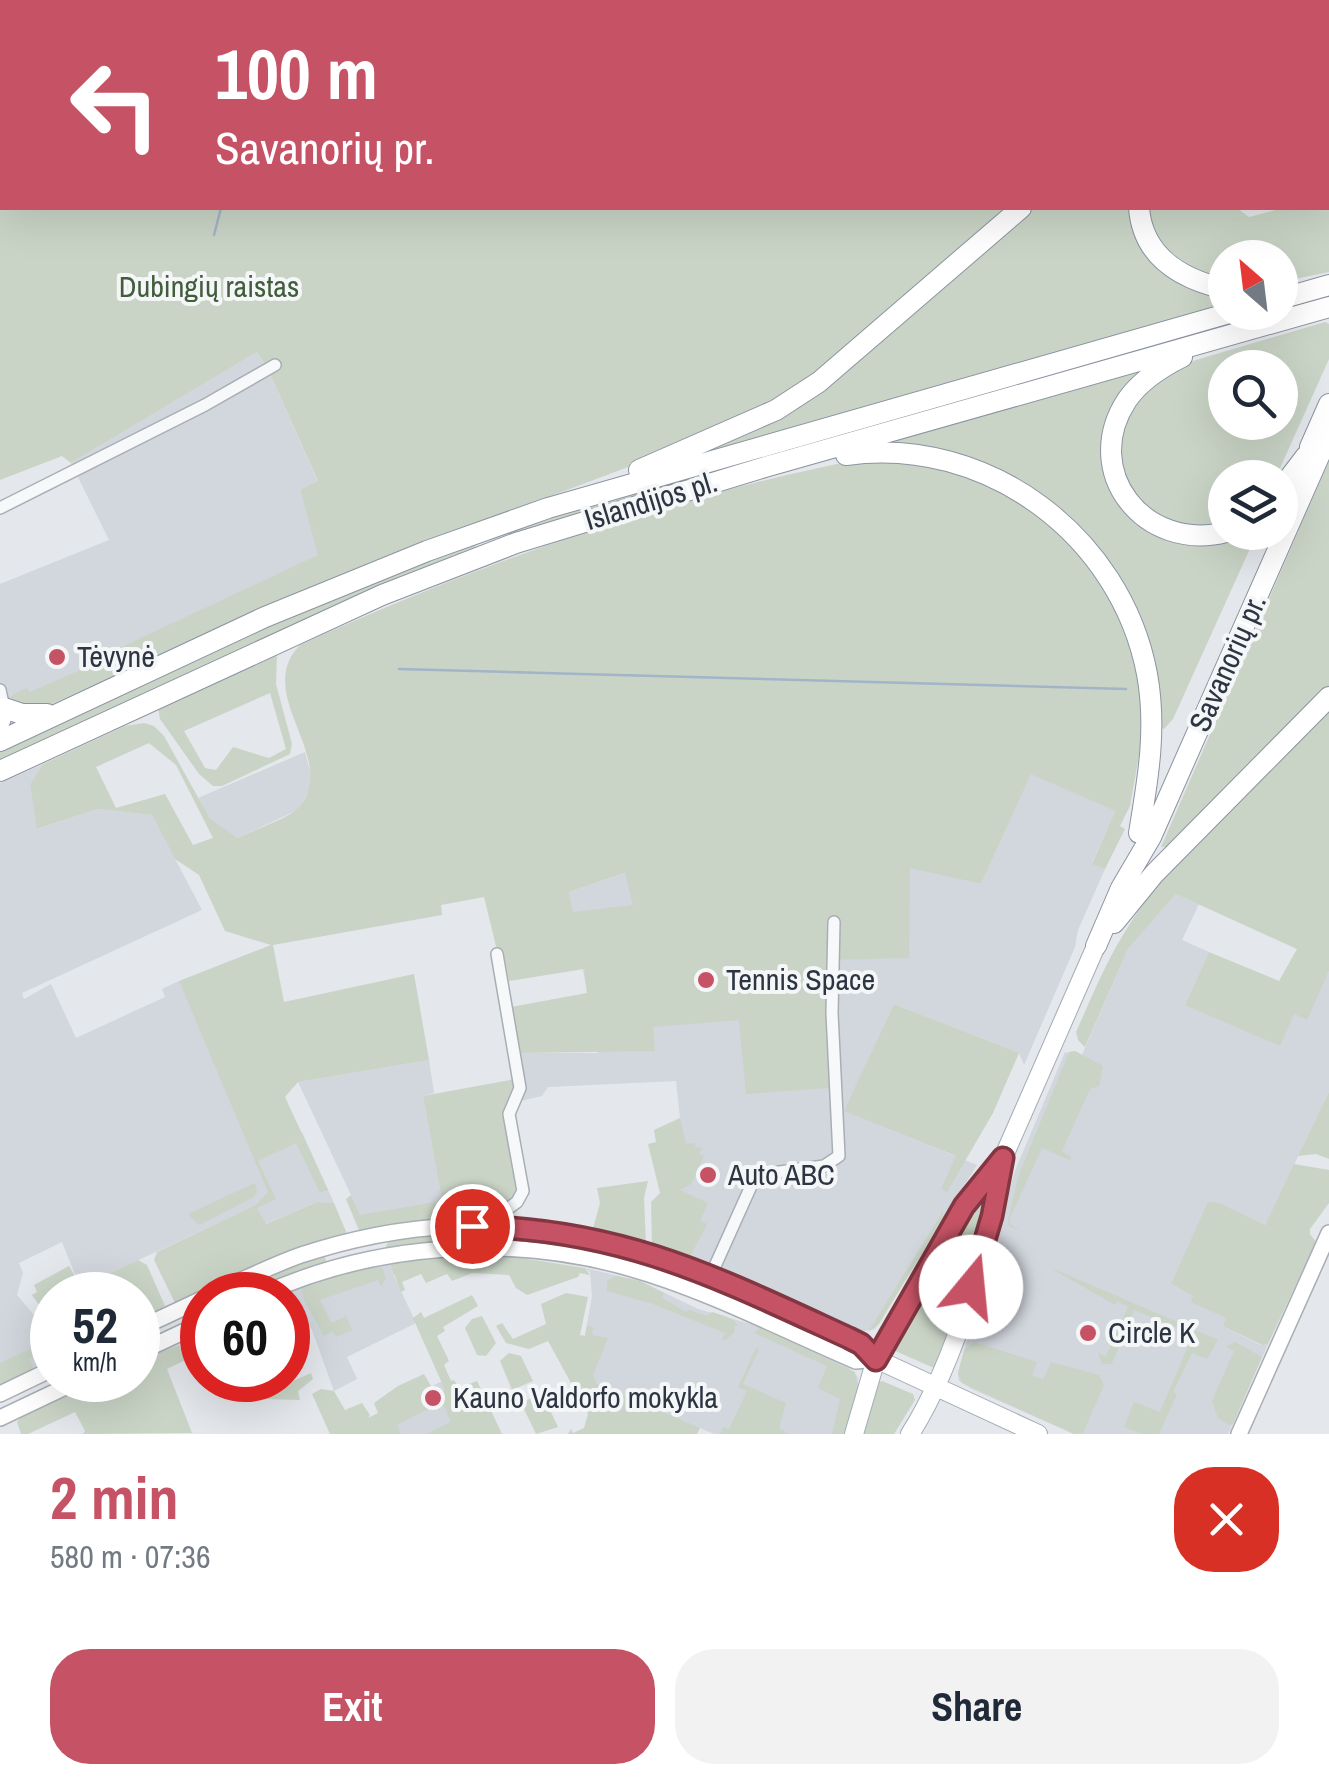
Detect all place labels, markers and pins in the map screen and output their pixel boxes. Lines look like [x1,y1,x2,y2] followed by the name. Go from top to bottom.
[77,636,155,676] place label: Tėvynė
[46,646,68,668] marker: Tėvynė
[726,959,875,999] place label: Tennis Space
[695,969,717,991] marker: Tennis Space
[727,1154,835,1194] place label: Auto ABC
[697,1164,719,1186] marker: Auto ABC
[430,1184,515,1269] pin
[1108,1312,1196,1352] place label: Circle K
[1077,1322,1099,1344] marker: Circle K
[453,1377,718,1417] place label: Kauno Valdorfo mokykla
[422,1387,444,1409] marker: Kauno Valdorfo mokykla

